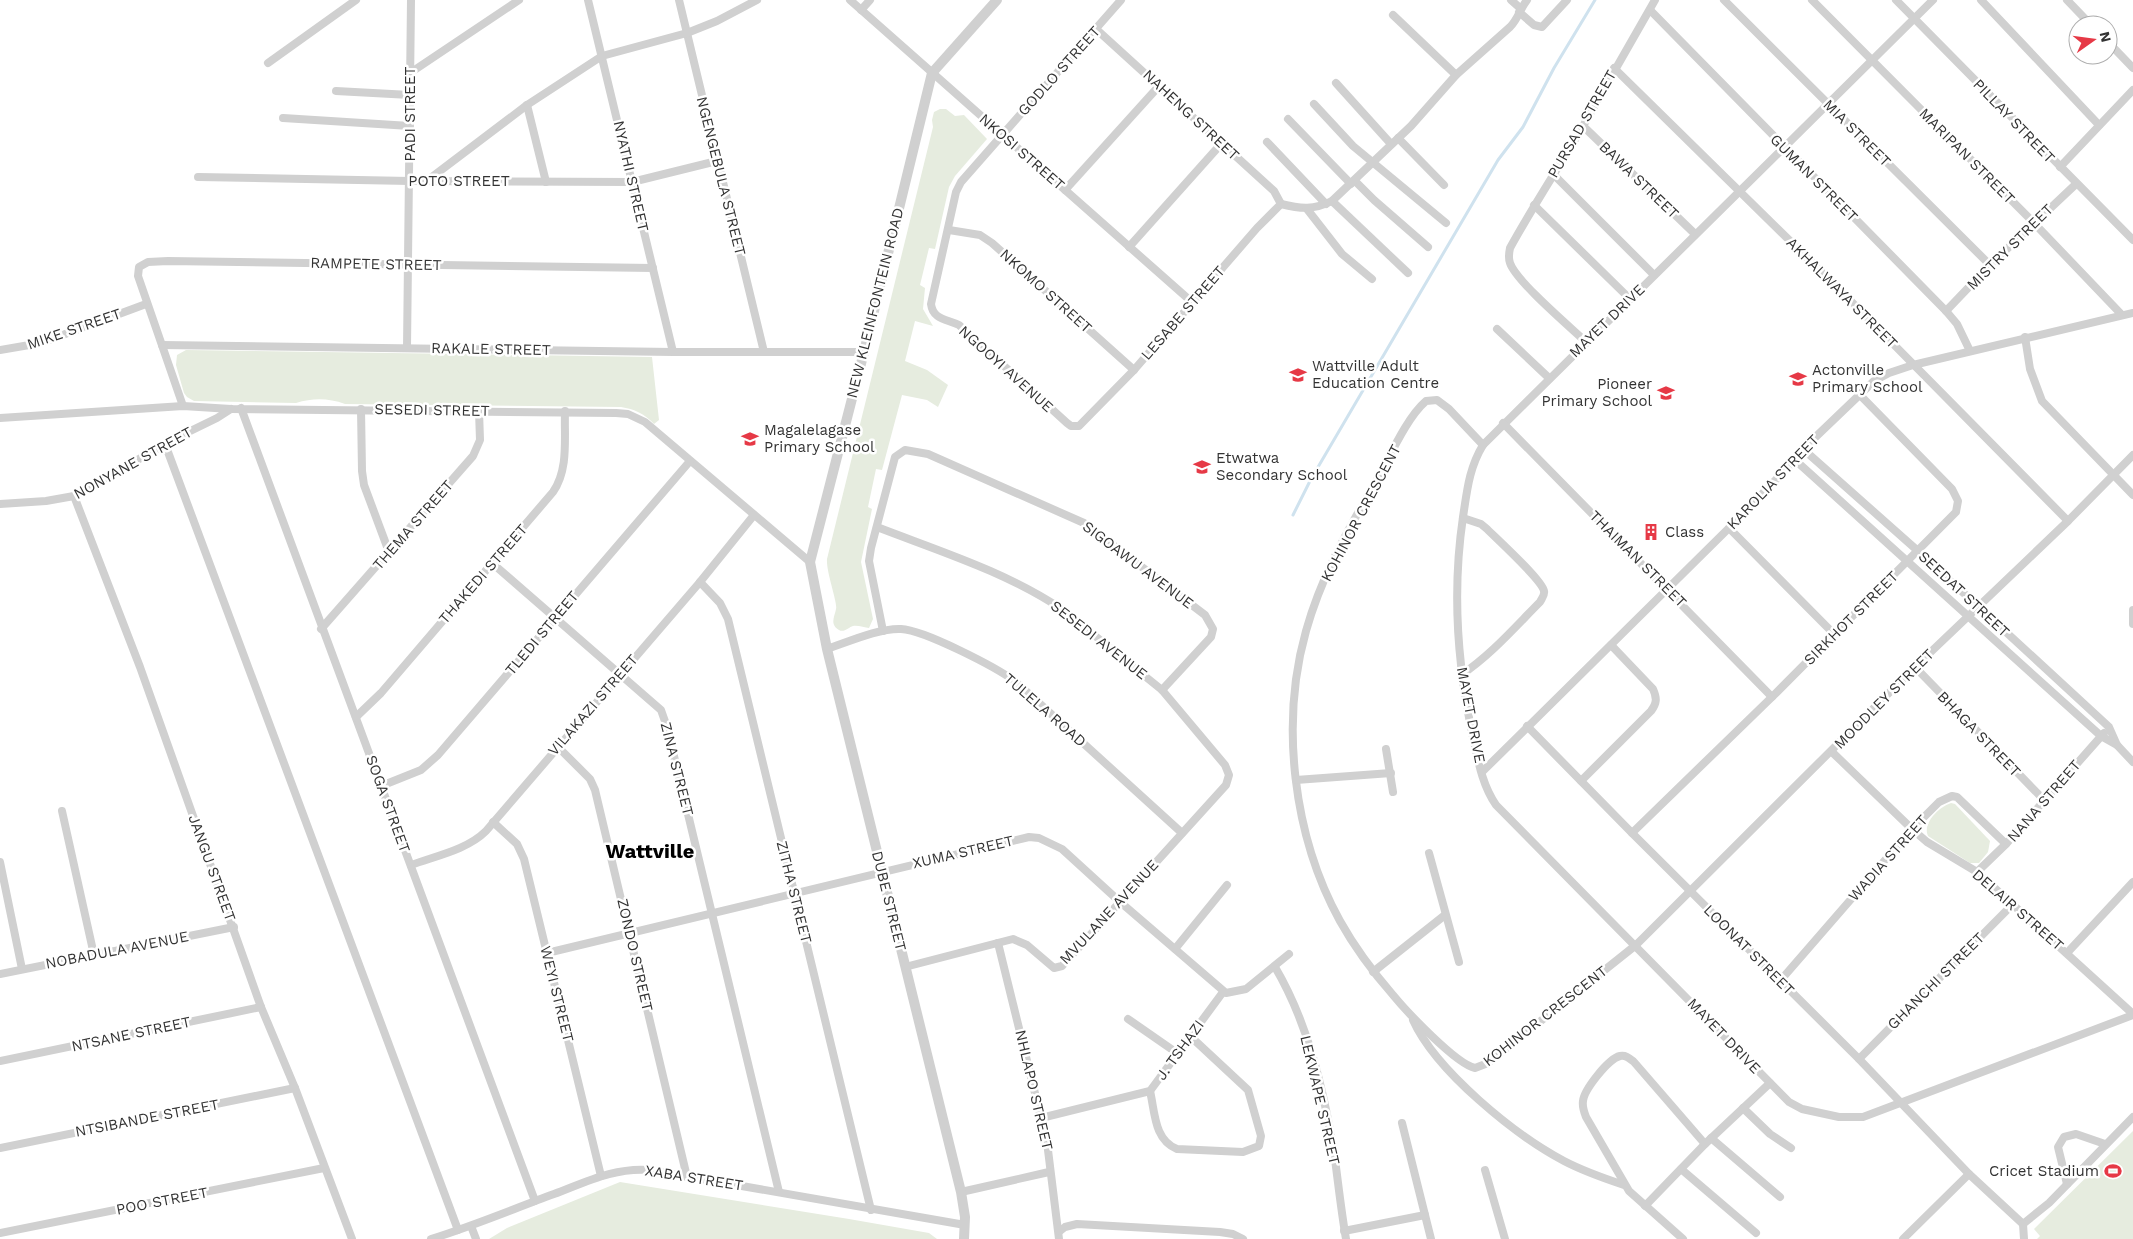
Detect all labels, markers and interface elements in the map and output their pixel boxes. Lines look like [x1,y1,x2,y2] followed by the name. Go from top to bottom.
[2068,15,2118,65] north arrow
[1014,23,1104,119] street label: GODLO STREET
[2097,30,2115,44] text: N
[401,66,419,162] street label: PADI STREET
[1139,66,1243,164] street label: NAHENG STREET
[1544,67,1620,181] street label: PURSAD STREET
[1969,75,2059,167] street label: PILLAY STREET
[693,95,749,257] street label: NGENGEBULA STREET
[1819,95,1895,171] street label: MIA STREET
[1915,104,2019,208] street label: MARIPAN STREET
[976,110,1068,194] street label: NKOSI STREET
[609,119,653,233] street label: NYATHI STREET
[1766,130,1862,226] street label: GUMAN STREET
[1595,138,1683,222] street label: BAWA STREET
[408,172,510,190] street label: POTO STREET
[1963,200,2057,294] street label: MISTRY STREET
[843,206,907,400] street label: NEW KLEINFONTEIN ROAD
[1783,234,1901,352] street label: AKHALWAYA STREET
[996,245,1096,337] street label: NKOMO STREET
[310,254,442,274] street label: RAMPETE STREET
[1137,262,1229,364] street label: LESABE STREET
[1566,281,1648,361] street label: MAYET DRIVE
[25,305,123,353] street label: MIKE STREET
[955,322,1057,416] street label: NGOOYI AVENUE
[431,339,551,359] street label: RAKALE STREET
[1312,357,1439,392] place label: Wattville Adult Education Centre
[1812,361,1923,396] place label: Actonville Primary School
[1288,365,1308,385] school or university icon: Wattville Adult Education Centre
[1788,369,1808,389] school or university icon: Actonville Primary School
[1541,375,1652,410] place label: Pioneer Primary School
[1656,383,1676,403] school or university icon: Pioneer Primary School
[374,400,490,420] street label: SESEDI STREET
[764,421,875,456] place label: Magalelagase Primary School
[71,423,195,503] street label: NONYANE STREET
[740,429,760,449] school or university icon: Magalelagase Primary School
[1723,431,1823,533] street label: KAROLIA STREET
[1317,441,1405,585] street label: KOHINOR CRESCENT
[1216,449,1348,484] place label: Etwatwa Secondary School
[1192,457,1212,477] school or university icon: Etwatwa Secondary School
[369,476,457,574] street label: THEMA STREET
[1586,507,1690,611] street label: THAIMAN STREET
[1079,517,1197,613] street label: SIGOAWU AVENUE
[435,520,531,628] street label: THAKEDI STREET
[1641,522,1661,542] building icon: Class
[1665,523,1704,541] place label: Class
[1915,547,2013,641] street label: SEEDAT STREET
[1800,567,1902,669] street label: SIRKHOT STREET
[502,587,582,679] street label: TLEDI STREET
[1047,597,1151,683] street label: SESEDI AVENUE
[1830,645,1938,753] street label: MOODLEY STREET
[544,651,642,759] street label: VILAKAZI STREET
[1453,665,1489,765] street label: MAYET DRIVE
[1000,669,1090,751] street label: TULELA ROAD
[1934,687,2024,781] street label: BHAGA STREET
[657,720,697,818] street label: ZINA STREET
[362,753,414,855] street label: SOGA STREET
[2004,756,2084,846] street label: NANA STREET
[1845,811,1931,905] street label: WADIA STREET
[184,812,240,924] street label: JANGU STREET
[911,832,1015,872] street label: XUMA STREET
[606,839,694,863] district label: Wattville
[773,839,815,945] street label: ZITHA STREET
[868,849,910,953] street label: DUBE STREET
[1056,856,1162,968] street label: MVULANE AVENUE
[1969,865,2067,955] street label: DELAIR STREET
[613,897,657,1013] street label: ZONDO STREET
[1700,901,1798,999] street label: LOONAT STREET
[44,927,190,973] street label: NOBADULA AVENUE
[1884,929,1988,1033] street label: GHANCHI STREET
[536,944,578,1044] street label: WEYI STREET
[1479,962,1611,1070] street label: KOHINOR CRESCENT
[1684,995,1764,1077] street label: MAYET DRIVE
[70,1013,192,1055] street label: NTSANE STREET
[1152,1016,1208,1084] street label: J. TSHAZI
[1011,1028,1057,1152] street label: NHLAPO STREET
[1296,1033,1344,1167] street label: LEKWAPE STREET
[74,1095,220,1141] street label: NTSIBANDE STREET
[644,1161,744,1195] street label: XABA STREET
[2103,1161,2123,1181] sports icon: Cricet Stadium
[1989,1162,2099,1180] place label: Cricet Stadium
[115,1183,209,1219] street label: POO STREET

